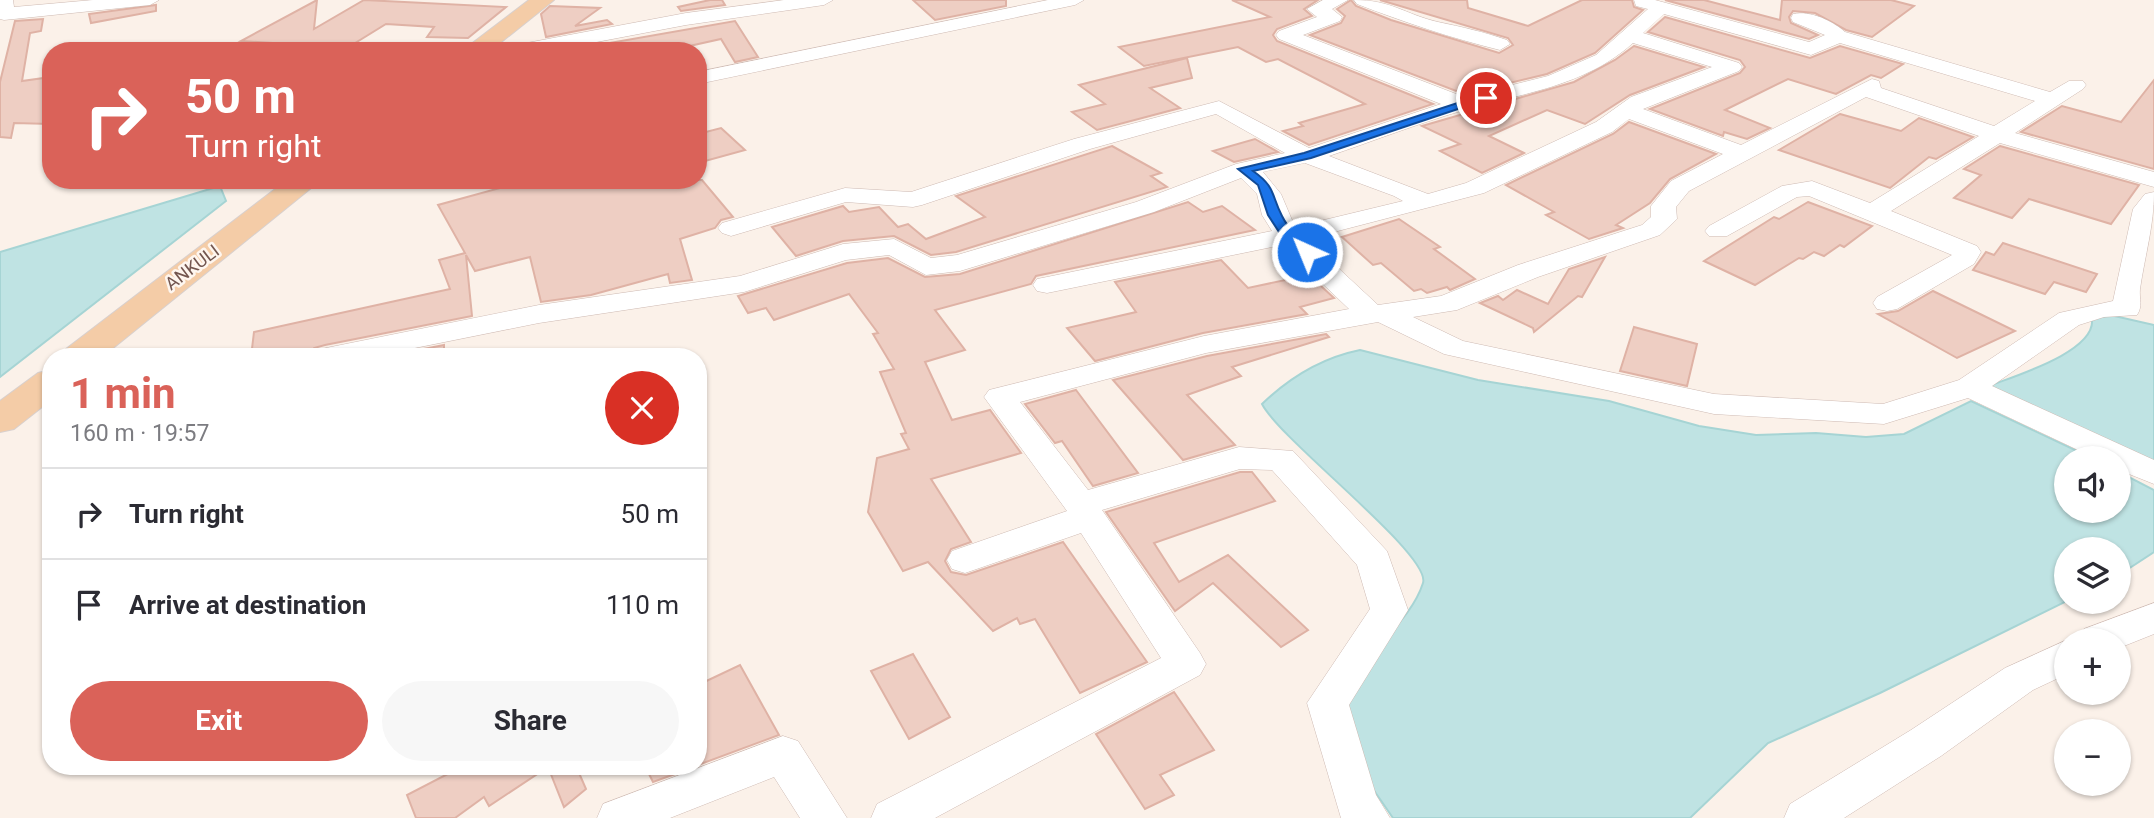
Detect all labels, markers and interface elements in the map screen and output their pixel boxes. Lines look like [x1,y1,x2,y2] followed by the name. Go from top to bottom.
[185,68,296,125] text: 50 m
[1456,68,1516,128] pin
[70,70,161,161] icon: right
[1467,79,1505,117] icon: arrive
[185,127,321,165] text: Turn right
[1270,215,1344,289] position arrow
[161,240,223,294] street label: ANKULI
[70,369,176,418] text: 1 min
[605,371,679,445] button: close
[70,420,209,447] text: 160 m · 19:57
[2054,446,2131,796] map controls
[2054,446,2131,523] button: sound
[70,495,108,533] icon: right
[129,499,244,529] text: Turn right
[621,499,679,529] text: 50 m
[2054,537,2131,614] button: layers
[70,586,108,624] icon: arrive
[129,590,366,620] text: Arrive at destination
[606,590,679,620] text: 110 m
[2054,628,2131,705] button: +
[70,681,368,761] button: Exit
[382,681,679,761] button: Share
[2054,719,2131,796] button: −

